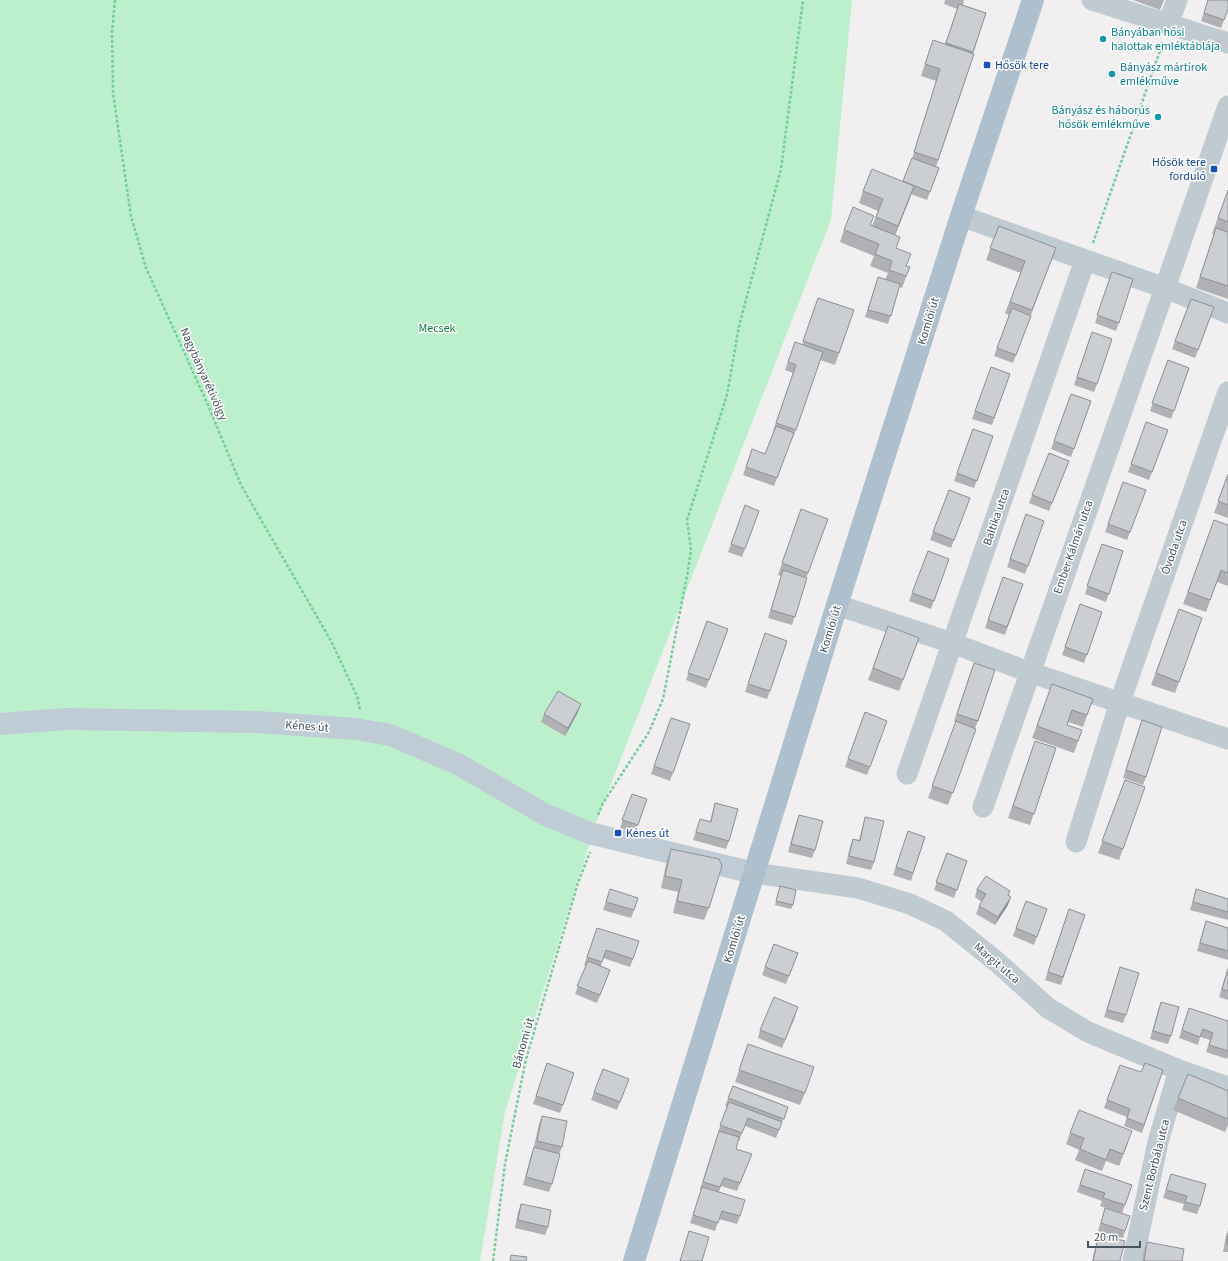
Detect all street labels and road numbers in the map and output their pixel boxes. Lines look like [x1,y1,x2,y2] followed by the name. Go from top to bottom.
[913,295,944,347] street label: Komlói út
[175,325,232,424] street label: Nagybányarétivölgy
[979,486,1014,548] street label: Baltika utca
[1049,498,1098,596] street label: Ember Kálmán utca
[1157,517,1192,577] street label: Óvoda utca
[815,603,846,655] street label: Komlói út
[285,717,329,736] street label: Kénes út
[719,913,750,965] street label: Komlói út
[970,939,1024,988] street label: Margit utca
[508,1016,539,1071] street label: Bánomi út
[1135,1117,1174,1213] street label: Szent Borbála utca

